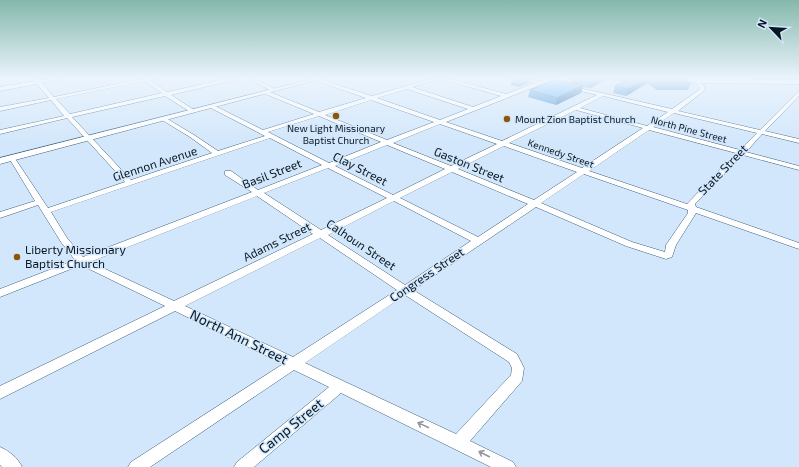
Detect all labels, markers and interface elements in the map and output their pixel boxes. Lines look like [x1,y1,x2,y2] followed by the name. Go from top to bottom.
[751,8,791,48] north arrow
[754,17,769,30] text: N
[331,111,341,121] marker: New Light Missionary Baptist Church
[515,113,636,125] place label: Mount Zion Baptist Church
[650,113,728,145] street label: North Pine Street
[502,114,512,124] marker: Mount Zion Baptist Church
[287,122,386,146] place label: New Light Missionary Baptist Church
[526,136,596,170] street label: Kennedy Street
[695,141,750,198] street label: State Street
[111,143,199,183] street label: Glennon Avenue
[432,144,507,185] street label: Gaston Street
[331,148,390,188] street label: Clay Street
[240,155,304,191] street label: Basil Street
[324,216,399,273] street label: Calhoun Street
[240,218,313,264] street label: Adams Street
[25,242,126,270] place label: Liberty Missionary Baptist Church
[387,244,467,304] street label: Congress Street
[12,252,22,262] marker: Liberty Missionary Baptist Church
[188,306,291,368] street label: North Ann Street
[255,394,326,457] street label: Camp Street
[418,421,430,428] one-way arrow
[478,450,490,458] one-way arrow

